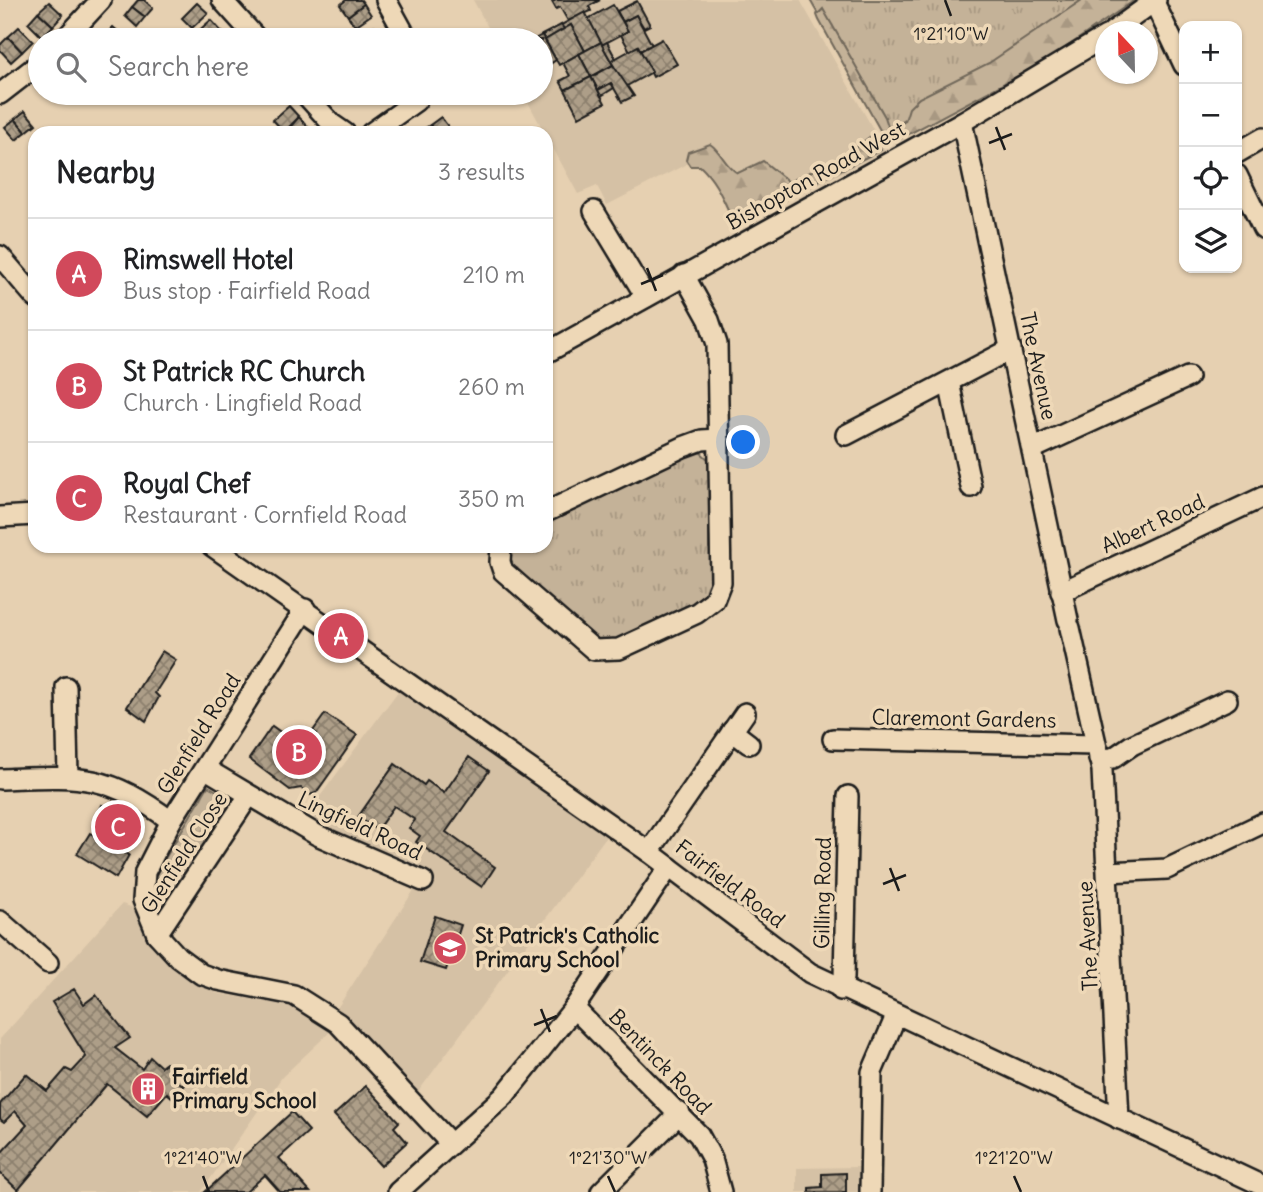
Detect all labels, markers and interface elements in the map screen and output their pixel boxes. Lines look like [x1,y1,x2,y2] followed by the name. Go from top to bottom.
[1095,21,1158,84] north arrow
[1179,21,1242,273] map controls
[1179,21,1242,84] button: +
[913,22,989,45] text: 1°21'10"W
[28,28,553,105] search box
[52,48,90,86] icon: search
[108,50,249,83] text: Search here
[1179,84,1242,147] button: −
[722,115,910,236] street label: Bishopton Road West
[1179,147,1242,210] button: locate
[56,153,156,191] text: Nearby
[438,157,525,186] text: 3 results
[1179,210,1242,273] button: layers
[123,243,294,276] text: Rimswell Hotel
[72,260,86,289] text: A
[462,260,525,289] text: 210 m
[123,276,371,305] text: Bus stop · Fairfield Road
[1014,309,1063,422] street label: The Avenue
[123,355,365,388] text: St Patrick RC Church
[71,372,87,401] text: B
[458,372,525,401] text: 260 m
[123,388,362,417] text: Church · Lingfield Road
[726,425,760,459] your location
[123,467,250,500] text: Royal Chef
[71,484,87,513] text: C
[458,484,525,513] text: 350 m
[1097,488,1209,559] street label: Albert Road
[123,500,407,529] text: Restaurant · Cornfield Road
[318,610,364,662] pin: A
[151,668,246,799] street label: Glenfield Road
[871,703,1057,734] street label: Claremont Gardens
[276,726,322,778] pin: B
[294,785,427,866] street label: Lingfield Road
[134,787,233,919] street label: Glenfield Close
[95,801,141,853] pin: C
[670,834,790,934] street label: Fairfield Road
[808,837,837,949] street label: Gilling Road
[1071,880,1104,992] street label: The Avenue
[475,922,660,973] place label: St Patrick's Catholic Primary School
[431,929,469,967] school or university icon: St Patrick's Catholic Primary School
[603,1003,718,1120] street label: Bentinck Road
[172,1063,317,1114] place label: Fairfield Primary School
[129,1070,167,1108] building icon: Fairfield Primary School
[164,1146,242,1169] text: 1°21'40"W
[569,1146,647,1169] text: 1°21'30"W
[975,1146,1053,1169] text: 1°21'20"W

